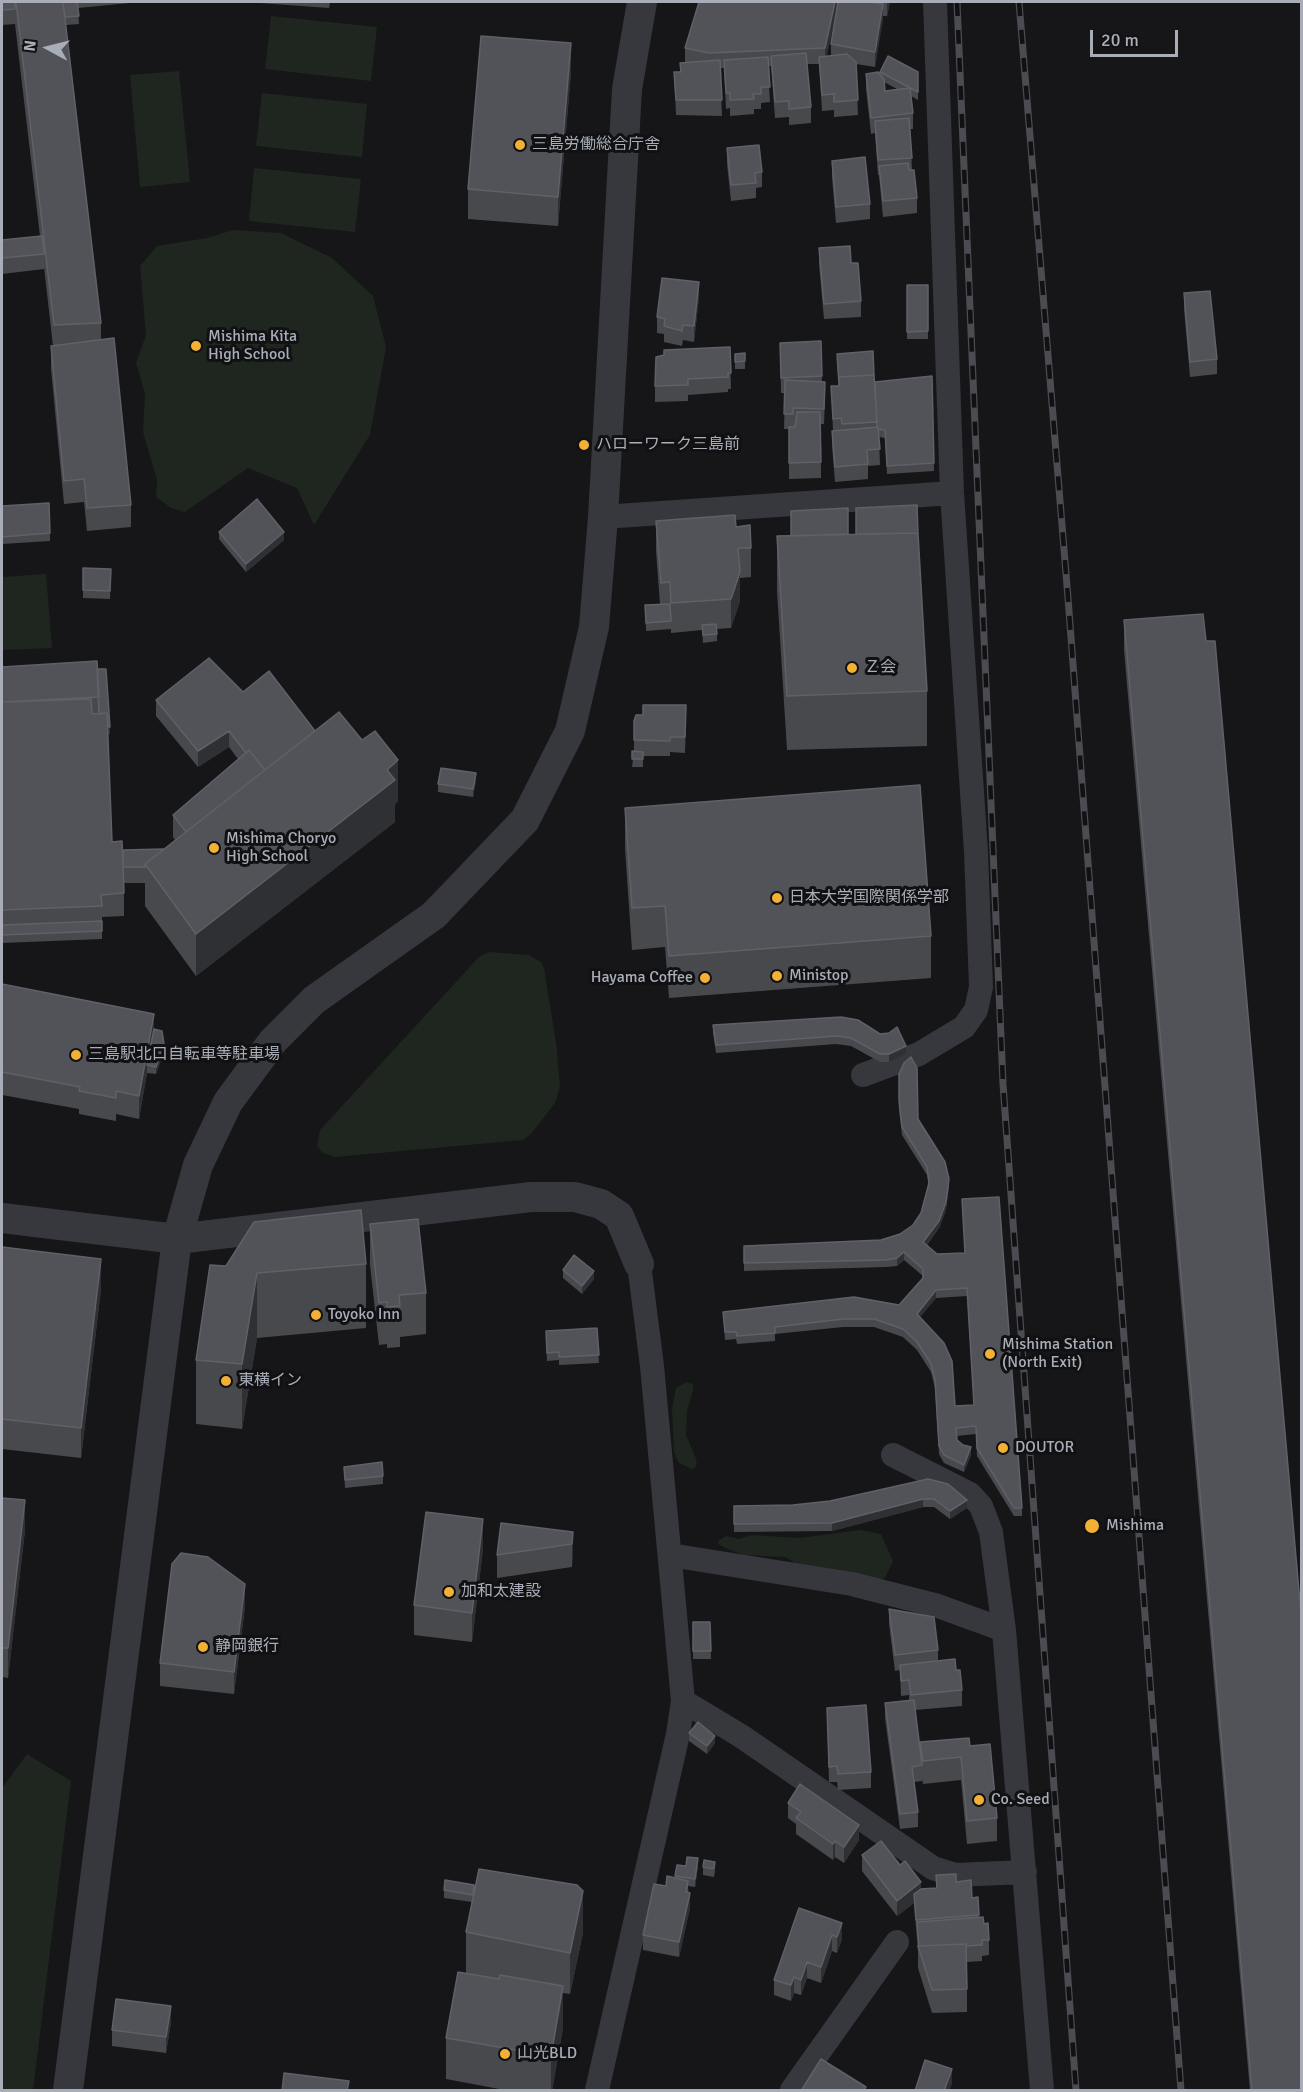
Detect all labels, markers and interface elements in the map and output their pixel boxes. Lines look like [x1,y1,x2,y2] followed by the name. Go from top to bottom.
[18,18,78,78] north arrow
[1093,18,1182,56] scale bar
[1101,29,1139,51] text: 20 m
[20,39,41,53] text: N
[532,135,660,155] place label: 三島労働総合庁舎
[513,138,527,152] marker: 三島労働総合庁舎
[208,327,297,365] place label: Mishima Kita High School
[189,339,203,353] marker: Mishima Kita High School
[596,435,740,455] place label: ハローワーク三島前
[577,438,591,452] marker: ハローワーク三島前
[864,658,896,678] place label: Ｚ会
[845,661,859,675] marker: Ｚ会
[226,829,336,867] place label: Mishima Choryo High School
[207,841,221,855] marker: Mishima Choryo High School
[789,888,949,908] place label: 日本大学国際関係学部
[770,891,784,905] marker: 日本大学国際関係学部
[789,966,849,986] place label: Ministop
[591,968,693,988] place label: Hayama Coffee
[770,969,784,983] marker: Ministop
[698,971,712,985] marker: Hayama Coffee
[88,1045,280,1065] place label: 三島駅北口自転車等駐車場
[69,1048,83,1062] marker: 三島駅北口自転車等駐車場
[328,1305,400,1325] place label: Toyoko Inn
[309,1308,323,1322] marker: Toyoko Inn
[1002,1335,1113,1373] place label: Mishima Station (North Exit)
[983,1347,997,1361] marker: Mishima Station (North Exit)
[238,1371,302,1391] place label: 東横イン
[219,1374,233,1388] marker: 東横イン
[1015,1438,1074,1458] place label: DOUTOR
[996,1441,1010,1455] marker: DOUTOR
[1106,1516,1164,1536] place label: Mishima
[1083,1517,1101,1535] marker: Mishima
[461,1582,541,1602] place label: 加和太建設
[442,1585,456,1599] marker: 加和太建設
[215,1637,279,1657] place label: 静岡銀行
[196,1640,210,1654] marker: 静岡銀行
[991,1790,1050,1810] place label: Co. Seed
[972,1793,986,1807] marker: Co. Seed
[517,2044,577,2064] place label: 山光BLD
[498,2047,512,2061] marker: 山光BLD

